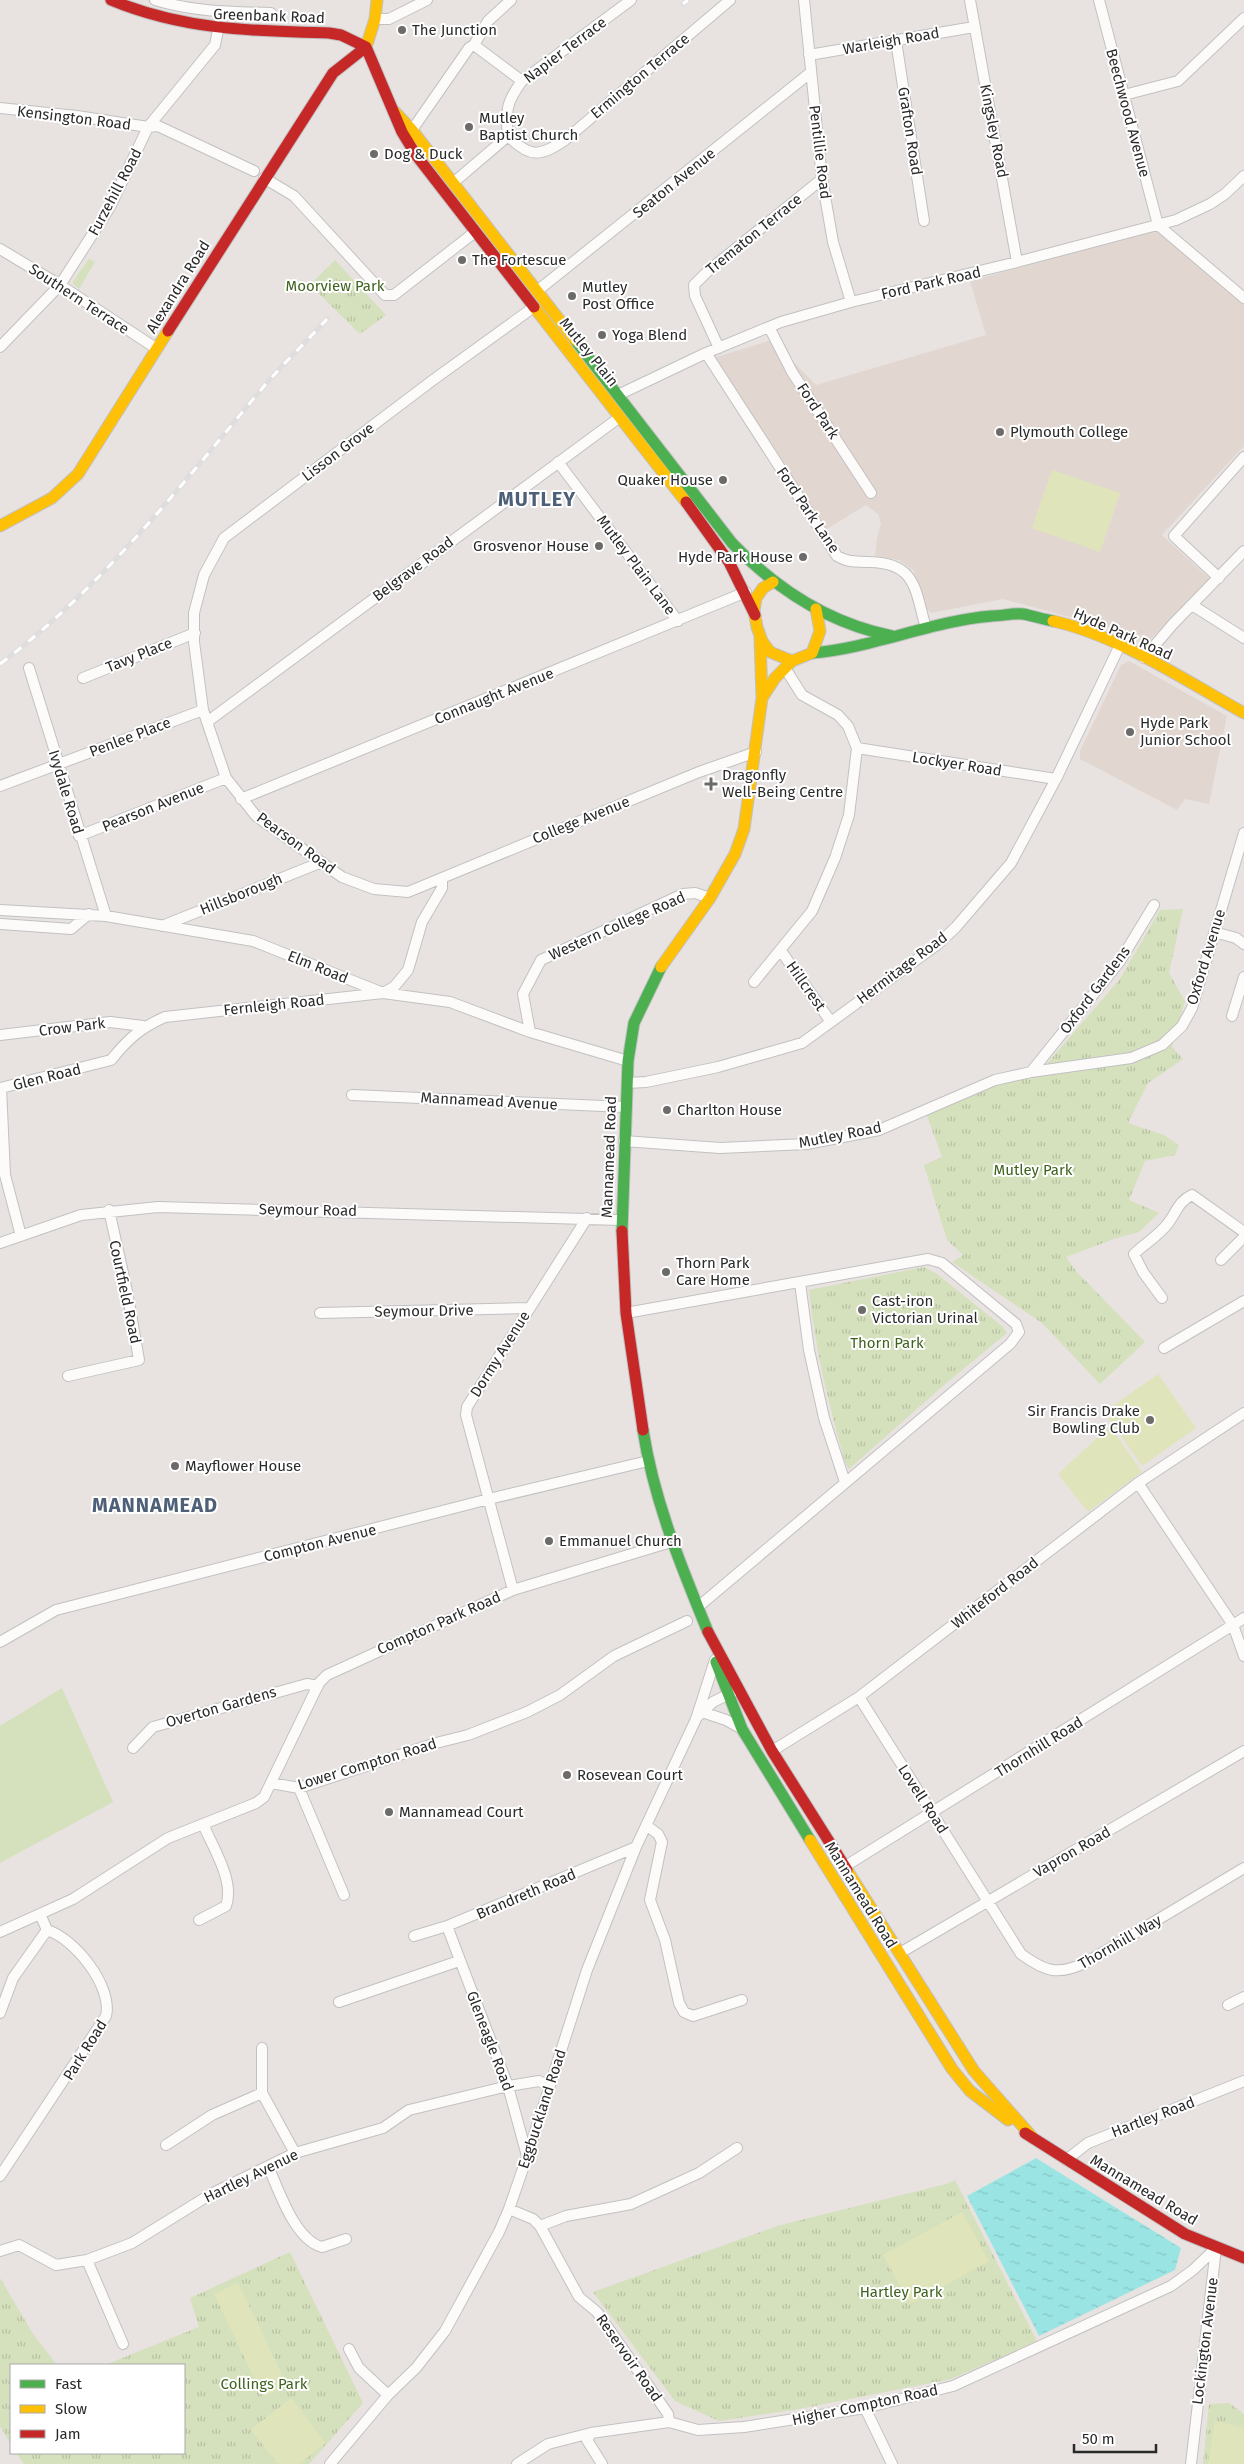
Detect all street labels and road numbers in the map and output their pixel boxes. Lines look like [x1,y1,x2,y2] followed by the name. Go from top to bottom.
[213,5,325,27] street label: Greenbank Road
[520,13,610,87] street label: Napier Terrace
[841,24,941,58] street label: Warleigh Road
[587,29,693,123] street label: Ermington Terrace
[1102,47,1154,179] street label: Beechwood Avenue
[976,83,1012,179] street label: Kingsley Road
[894,86,926,176] street label: Grafton Road
[16,102,132,134] street label: Kensington Road
[805,104,835,200] street label: Pentillie Road
[629,144,719,222] street label: Seaton Avenue
[84,145,146,239] street label: Furzehill Road
[703,190,805,278] street label: Trematon Terrace
[142,237,214,337] street label: Alexandra Road
[25,260,133,338] street label: Southern Terrace
[879,263,983,303] street label: Ford Park Road
[556,314,622,390] street label: Mutley Plain
[793,380,843,443] street label: Ford Park
[298,419,378,485] street label: Lisson Grove
[773,464,843,556] street label: Ford Park Lane
[593,512,679,618] street label: Mutley Plain Lane
[369,533,457,605] street label: Belgrave Road
[1071,604,1175,664] street label: Hyde Park Road
[103,634,175,676] street label: Tavy Place
[432,664,556,728] street label: Connaught Avenue
[87,713,173,761] street label: Penlee Place
[45,748,87,836] street label: Ivydale Road
[911,748,1003,780] street label: Lockyer Road
[99,778,207,836] street label: Pearson Avenue
[530,792,632,848] street label: College Avenue
[253,808,339,878] street label: Pearson Road
[197,869,285,919] street label: Hillsborough
[546,888,688,964] street label: Western College Road
[1183,907,1229,1007] street label: Oxford Avenue
[853,928,951,1008] street label: Hermitage Road
[1056,943,1134,1037] street label: Oxford Gardens
[285,947,351,987] street label: Elm Road
[782,958,830,1015] street label: Hillcrest
[223,991,325,1019] street label: Fernleigh Road
[38,1014,106,1040] street label: Crow Park
[11,1060,83,1094] street label: Glen Road
[420,1088,558,1114] street label: Mannamead Avenue
[598,1096,620,1218] street label: Mannamead Road
[797,1118,883,1152] street label: Mutley Road
[259,1200,357,1220] street label: Seymour Road
[105,1239,145,1345] street label: Courtfield Road
[374,1301,474,1321] street label: Seymour Drive
[466,1308,534,1400] street label: Dormy Avenue
[262,1520,378,1566] street label: Compton Avenue
[948,1553,1042,1633] street label: Whiteford Road
[374,1588,504,1658] street label: Compton Park Road
[164,1683,278,1731] street label: Overton Gardens
[992,1713,1086,1781] street label: Thornhill Road
[295,1734,439,1794] street label: Lower Compton Road
[894,1761,952,1837] street label: Lovell Road
[1030,1823,1114,1881] street label: Vapron Road
[821,1838,901,1952] street label: Mannamead Road
[473,1865,579,1923] street label: Brandreth Road
[1075,1911,1165,1973] street label: Thornhill Way
[463,1988,517,2094] street label: Gleneagle Road
[59,2016,111,2084] street label: Park Road
[514,2047,570,2171] street label: Eggbuckland Road
[1109,2093,1197,2141] street label: Hartley Road
[201,2145,301,2207] street label: Hartley Avenue
[1087,2151,1201,2229] street label: Mannamead Road
[1188,2276,1222,2406] street label: Lockington Avenue
[592,2311,666,2405] street label: Reservoir Road
[790,2381,940,2429] street label: Higher Compton Road

